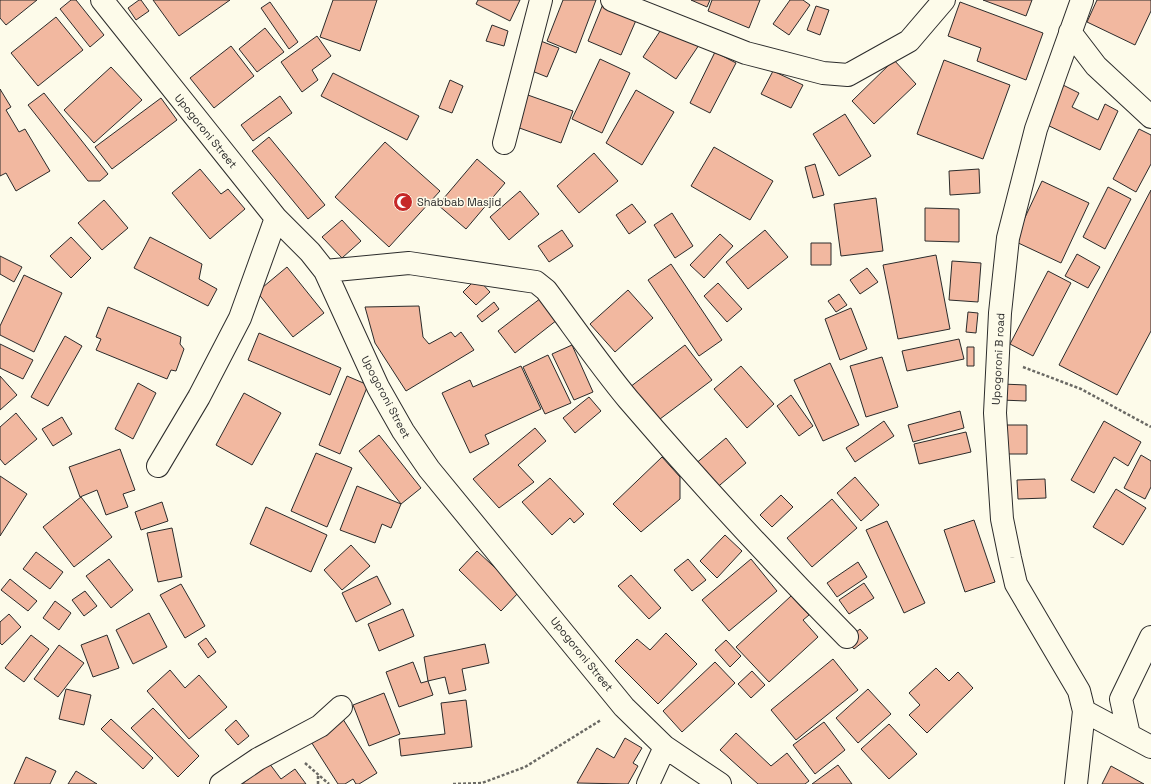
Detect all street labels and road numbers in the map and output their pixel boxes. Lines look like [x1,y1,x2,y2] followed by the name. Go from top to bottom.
[172,91,240,171] street label: Upogoroni Street
[989,313,1007,405] street label: Upogoroni B road
[358,353,414,441] street label: Upogoroni Street
[548,614,616,694] street label: Upogoroni Street

